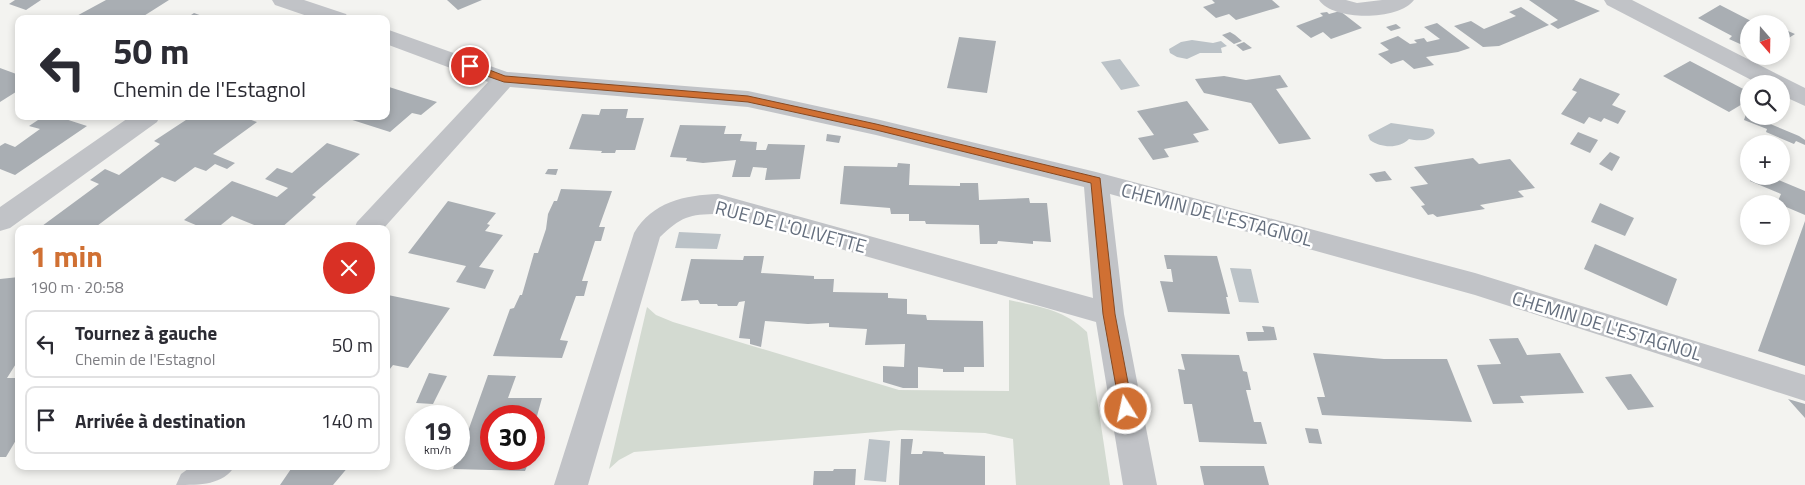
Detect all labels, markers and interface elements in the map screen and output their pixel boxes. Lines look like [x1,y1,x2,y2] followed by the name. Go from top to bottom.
[1740,15,1790,65] north arrow
[1740,15,1790,245] map controls
[113,24,189,78] text: 50 m
[30,35,95,100] icon: left
[449,45,491,87] pin
[456,52,484,80] icon: arrive
[113,72,306,106] text: Chemin de l'Estagnol
[1740,75,1790,125] button: search
[1740,135,1790,185] button: +
[1118,175,1316,253] street label: CHEMIN DE L'ESTAGNOL
[712,192,870,260] street label: RUE DE L'OLIVETTE
[1740,195,1790,245] button: −
[30,233,103,279] text: 1 min
[323,242,375,294] button: close
[30,275,124,299] text: 190 m · 20:58
[1509,282,1705,368] street label: CHEMIN DE L'ESTAGNOL
[75,318,217,347] text: Tournez à gauche
[32,330,60,358] icon: left
[332,330,373,359] text: 50 m
[75,347,215,371] text: Chemin de l'Estagnol
[1099,382,1151,434] position arrow
[480,405,545,470] speed limit sign: 30
[32,406,60,434] icon: arrive
[75,406,246,435] text: Arrivée à destination
[321,406,373,435] text: 140 m
[423,412,452,450] text: 19
[424,440,451,459] text: km/h

